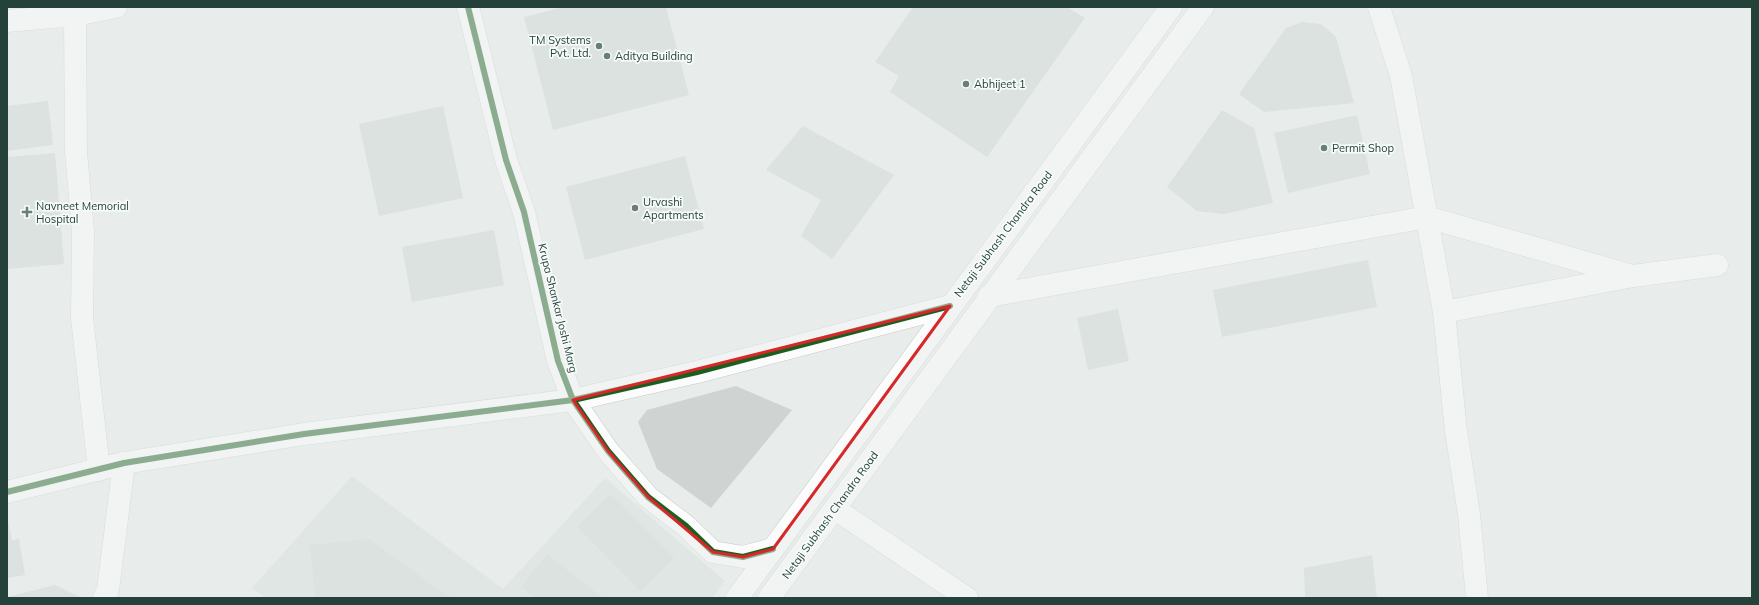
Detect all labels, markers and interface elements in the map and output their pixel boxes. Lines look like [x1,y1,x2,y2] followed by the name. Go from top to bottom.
[529,33,591,60] place label: TM Systems Pvt. Ltd.
[594,41,604,51] marker: TM Systems Pvt. Ltd.
[615,49,693,63] place label: Aditya Building
[602,51,612,61] marker: Aditya Building
[974,77,1026,91] place label: Abhijeet 1
[961,79,971,89] marker: Abhijeet 1
[1332,141,1394,155] place label: Permit Shop
[1319,143,1329,153] marker: Permit Shop
[951,168,1055,300] street label: Netaji Subhash Chandra Road
[643,195,704,222] place label: Urvashi Apartments
[36,199,129,226] place label: Navneet Memorial Hospital
[630,203,640,213] marker: Urvashi Apartments
[21,206,33,218] marker: Navneet Memorial Hospital
[535,242,581,374] street label: Krupa Shankar Joshi Marg
[779,448,881,582] street label: Netaji Subhash Chandra Road

